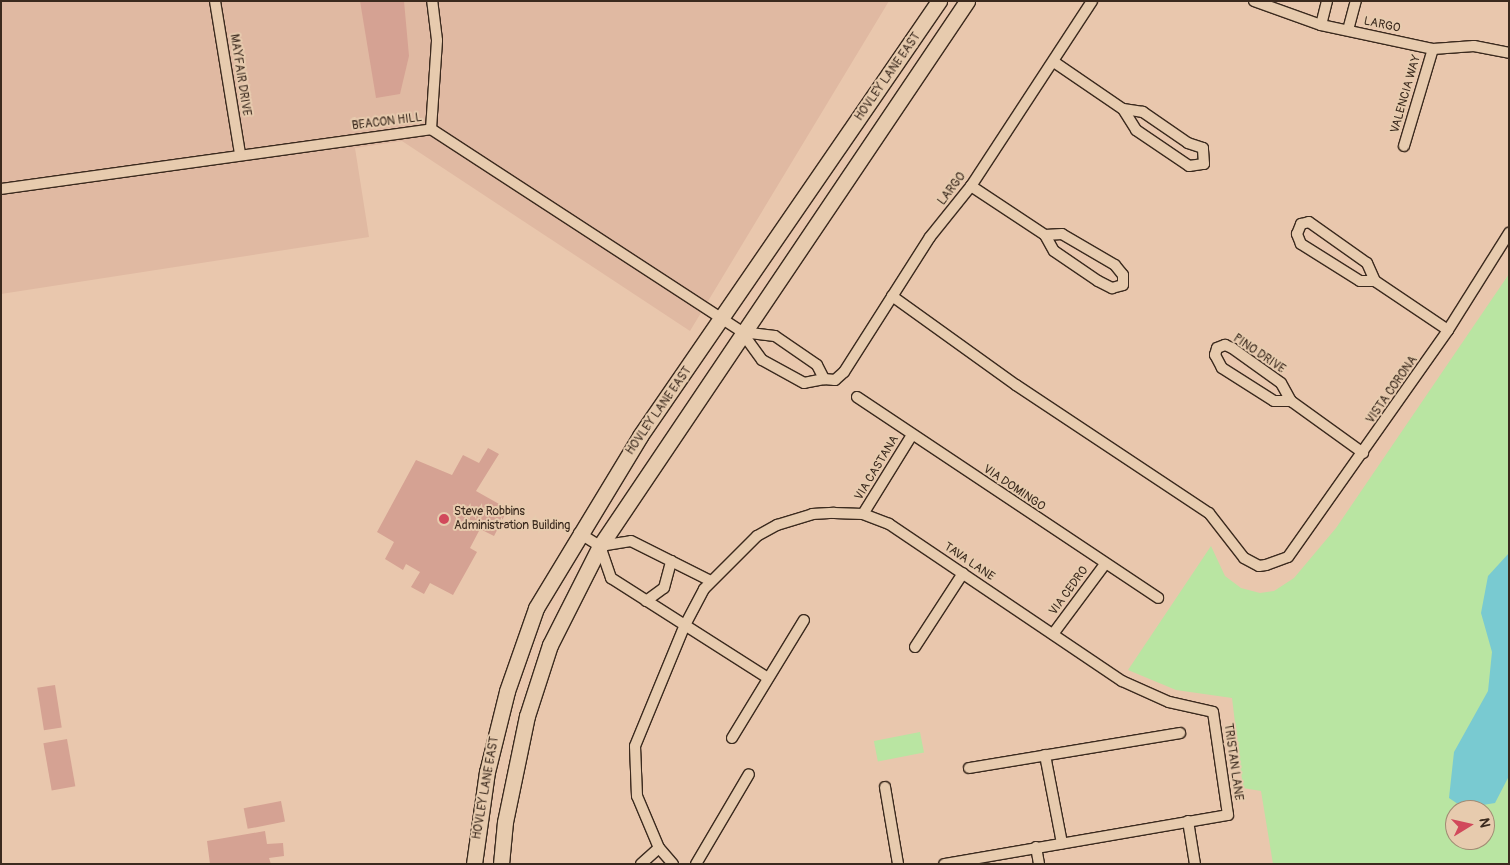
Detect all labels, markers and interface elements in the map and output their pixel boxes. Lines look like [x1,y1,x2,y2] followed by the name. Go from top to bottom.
[1362,14,1402,36] street label: LARGO
[852,30,924,124] street label: HOVLEY LANE EAST
[226,33,254,117] street label: MAYFAIR DRIVE
[1388,53,1424,135] street label: VALENCIA WAY
[351,111,423,133] street label: BEACON HILL
[935,170,969,208] street label: LARGO
[1230,331,1288,377] street label: PINO DRIVE
[1363,353,1421,427] street label: VISTA CORONA
[623,364,695,458] street label: HOVLEY LANE EAST
[852,433,902,503] street label: VIA CASTANA
[980,462,1048,514] street label: VIA DOMINGO
[454,505,570,533] place label: Steve Robbins Administration Building
[438,513,450,525] marker: Steve Robbins Administration Building
[941,540,997,584] street label: TAVA LANE
[1047,564,1091,618] street label: VIA CEDRO
[1220,723,1246,801] street label: TRISTAN LANE
[470,735,502,841] street label: HOVLEY LANE EAST
[1445,800,1495,850] north arrow
[1475,817,1493,829] text: N

